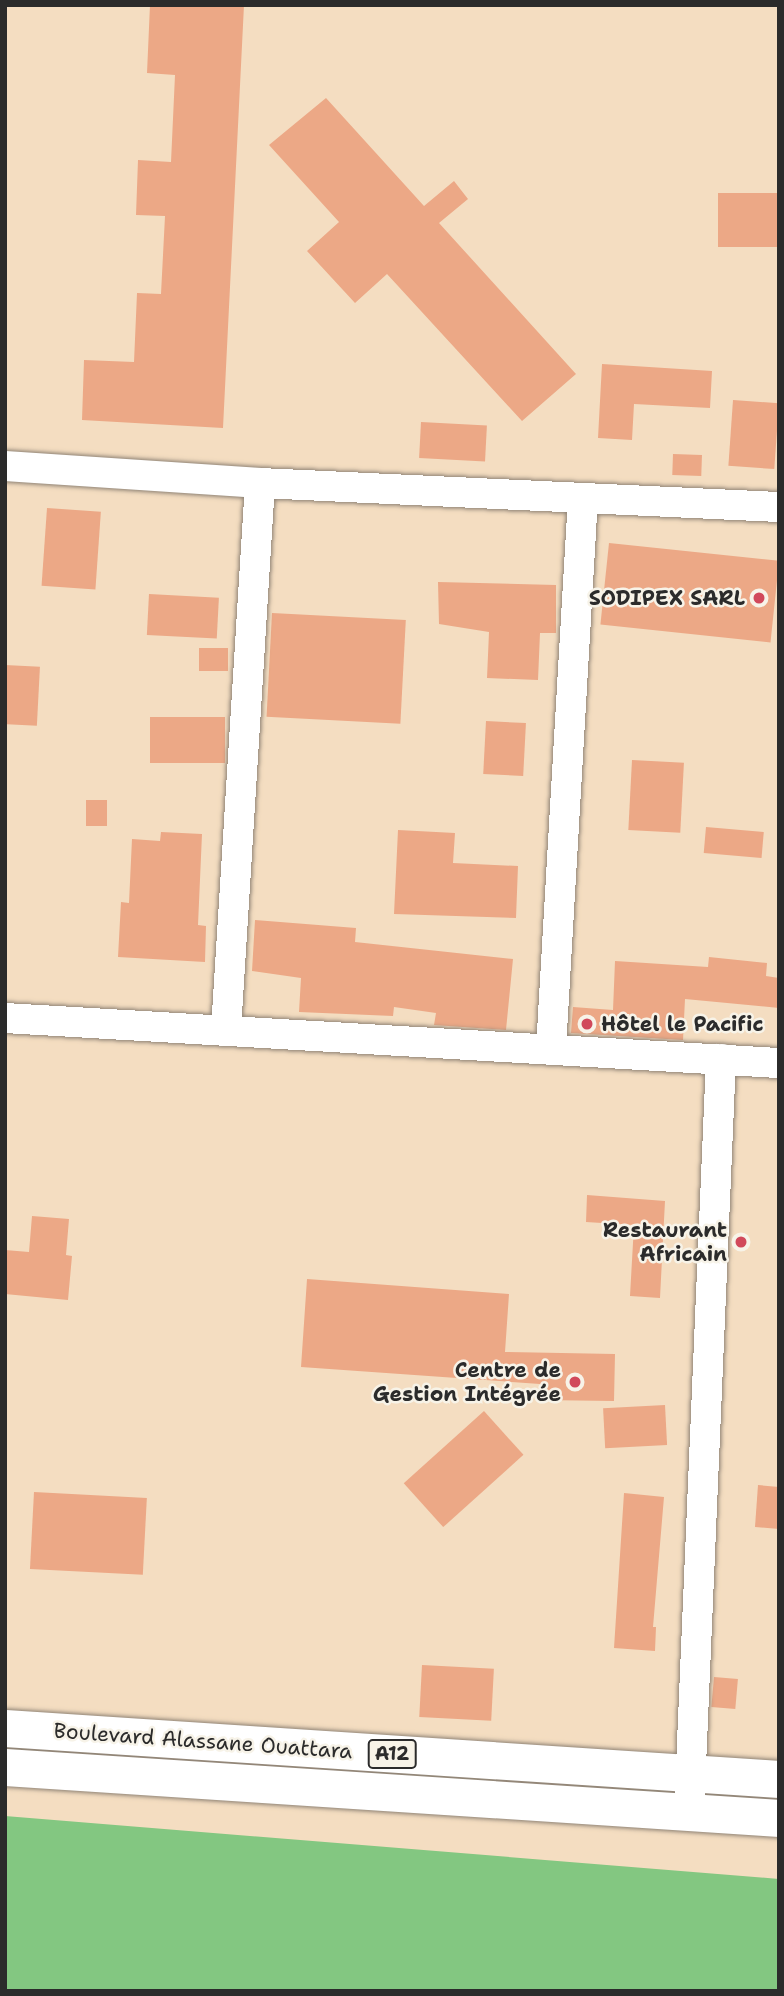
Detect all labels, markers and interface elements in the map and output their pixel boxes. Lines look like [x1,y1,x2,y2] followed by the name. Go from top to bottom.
[589,585,745,611] place label: SODIPEX SARL
[751,590,767,606] marker: SODIPEX SARL
[601,1011,764,1037] place label: Hôtel le Pacific
[579,1016,595,1032] marker: Hôtel le Pacific
[603,1217,727,1267] place label: Restaurant Africain
[733,1234,749,1250] marker: Restaurant Africain
[373,1357,561,1407] place label: Centre de Gestion Intégrée
[567,1374,583,1390] marker: Centre de Gestion Intégrée
[53,1718,353,1764] street label: Boulevard Alassane Ouattara
[368,1738,416,1770] road number: A12

